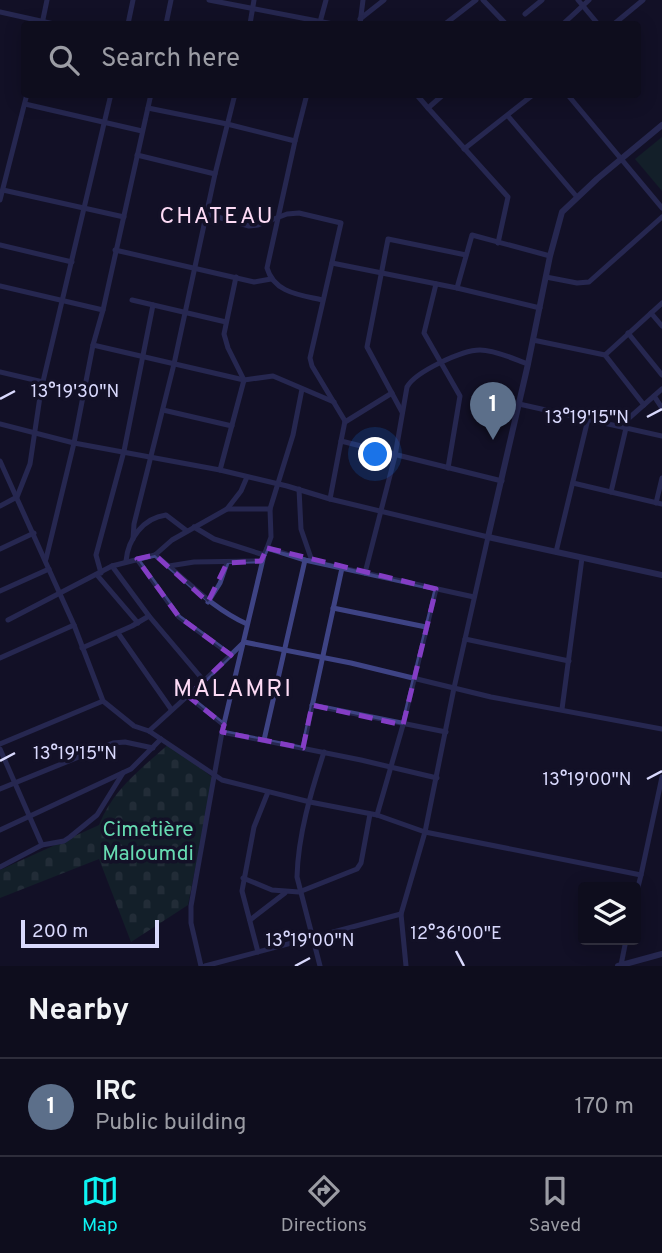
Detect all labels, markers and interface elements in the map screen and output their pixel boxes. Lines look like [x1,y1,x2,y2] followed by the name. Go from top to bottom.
[21,21,641,98] search box
[45,41,83,79] icon: search
[101,43,240,76] text: Search here
[159,203,275,232] district label: CHATEAU
[31,381,119,404] text: 13°19'30"N
[470,382,516,440] pin: 1
[545,407,629,430] text: 13°19'15"N
[358,437,392,471] your location
[173,675,293,705] district label: MALAMRI
[33,743,117,766] text: 13°19'15"N
[542,769,632,792] text: 13°19'00"N
[102,817,194,868] park label: Cimetière Maloumdi
[578,882,641,945] map controls
[578,882,641,945] button: layers
[21,917,159,949] scale bar
[32,920,88,944] text: 200 m
[410,923,502,946] text: 12°36'00"E
[265,930,355,953] text: 13°19'00"N
[28,993,129,1030] text: Nearby
[95,1076,137,1109] text: IRC
[46,1093,56,1122] text: 1
[575,1093,634,1122] text: 170 m
[95,1109,247,1138] text: Public building
[81,1172,119,1238] tab: Map
[281,1172,367,1238] tab: Directions
[529,1172,581,1238] tab: Saved

